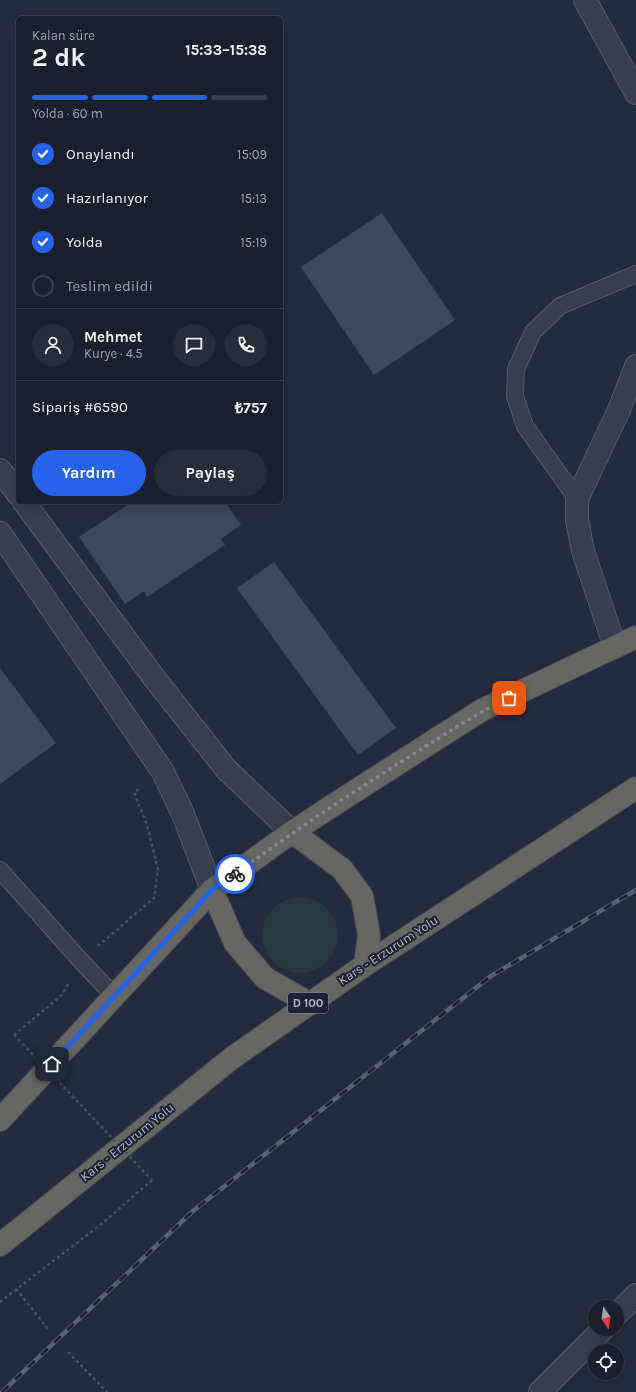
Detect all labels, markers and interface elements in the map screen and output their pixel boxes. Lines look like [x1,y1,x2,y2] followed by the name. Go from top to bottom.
[32,28,95,43] text: Kalan süre
[185,41,267,59] text: 15:33–15:38
[32,42,86,73] text: 2 dk
[32,106,103,121] text: Yolda · 60 m
[32,143,54,165] icon: check
[66,145,135,163] text: Onaylandı
[237,147,267,162] text: 15:09
[32,187,54,209] icon: check
[66,189,148,207] text: Hazırlanıyor
[240,191,267,206] text: 15:13
[32,231,54,253] icon: check
[66,233,103,251] text: Yolda
[241,235,267,250] text: 15:19
[66,277,153,295] text: Teslim edildi
[32,324,74,366] button: person
[173,324,215,366] button: chat
[225,324,267,366] button: phone
[84,328,143,346] text: Mehmet
[84,346,143,361] text: Kurye · 4.5
[32,398,128,416] text: Sipariş #6590
[235,399,267,417] text: ₺757
[32,450,146,496] button: Yardım
[154,450,267,496] button: Paylaş
[492,681,526,715] pin
[498,687,520,709] icon: bag
[215,854,255,894] courier
[224,863,246,885] icon: bike
[335,912,441,988] street label: Kars - Erzurum Yolu
[288,993,328,1013] road number: D 100
[35,1047,69,1081] pin
[41,1053,63,1075] icon: home
[77,1100,177,1184] street label: Kars - Erzurum Yolu
[588,1300,624,1336] north arrow
[588,1300,624,1380] map controls
[588,1344,624,1380] button: locate

